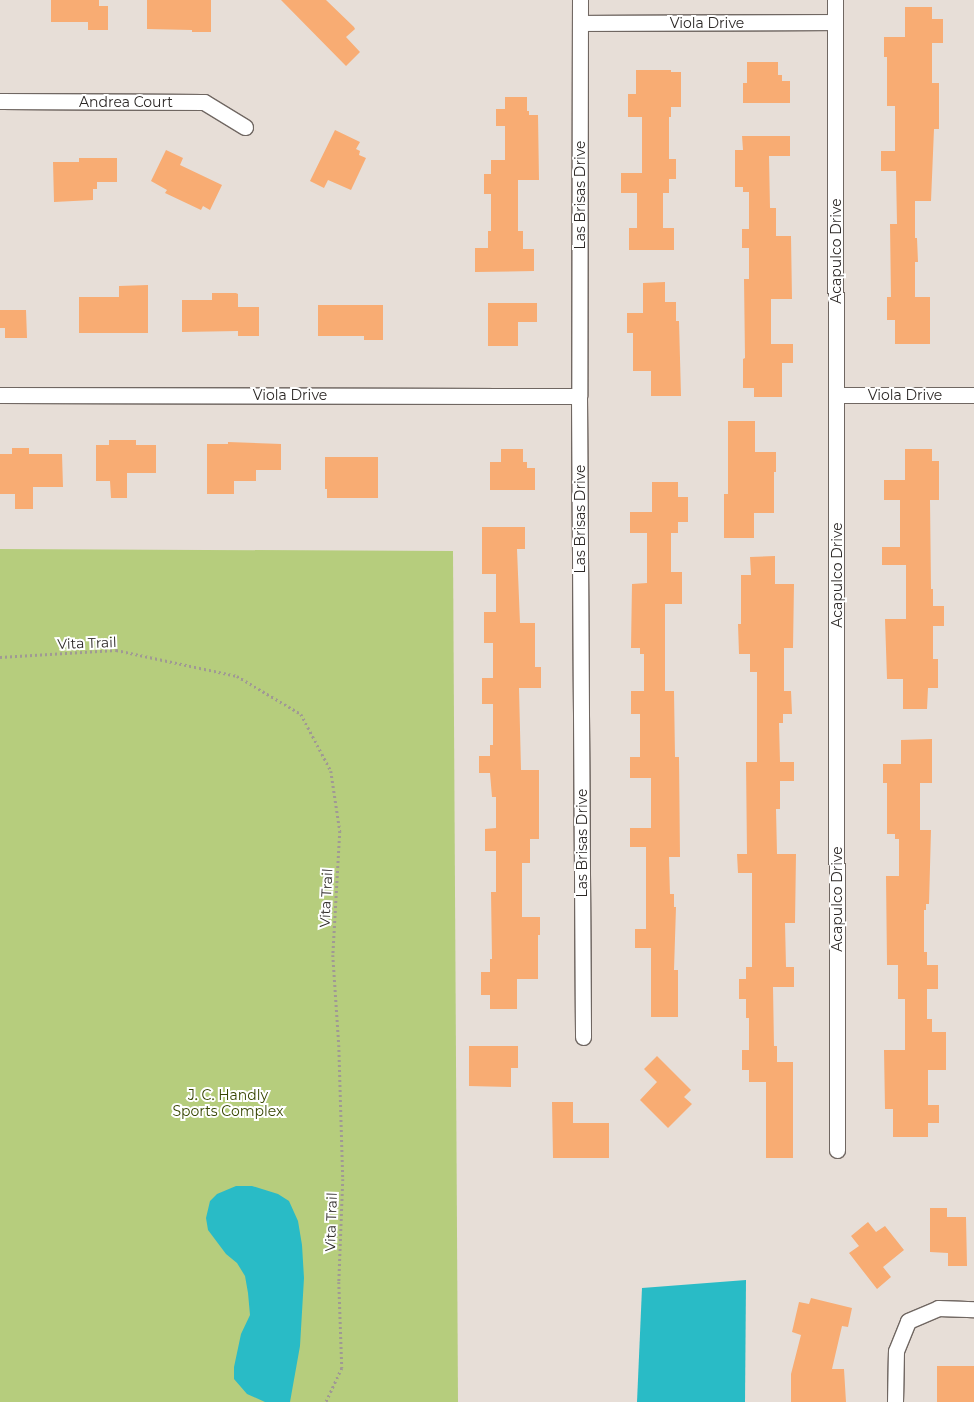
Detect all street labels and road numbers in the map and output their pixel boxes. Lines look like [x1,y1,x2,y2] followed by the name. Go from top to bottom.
[670,15,744,31] street label: Viola Drive
[79,94,173,110] street label: Andrea Court
[572,140,588,250] street label: Las Brisas Drive
[828,198,844,304] street label: Acapulco Drive
[253,387,327,403] street label: Viola Drive
[868,387,942,403] street label: Viola Drive
[572,464,588,574] street label: Las Brisas Drive
[829,522,845,628] street label: Acapulco Drive
[57,634,117,652] street label: Vita Trail
[574,788,590,898] street label: Las Brisas Drive
[829,846,845,952] street label: Acapulco Drive
[316,868,336,928] street label: Vita Trail
[322,1192,340,1252] street label: Vita Trail

